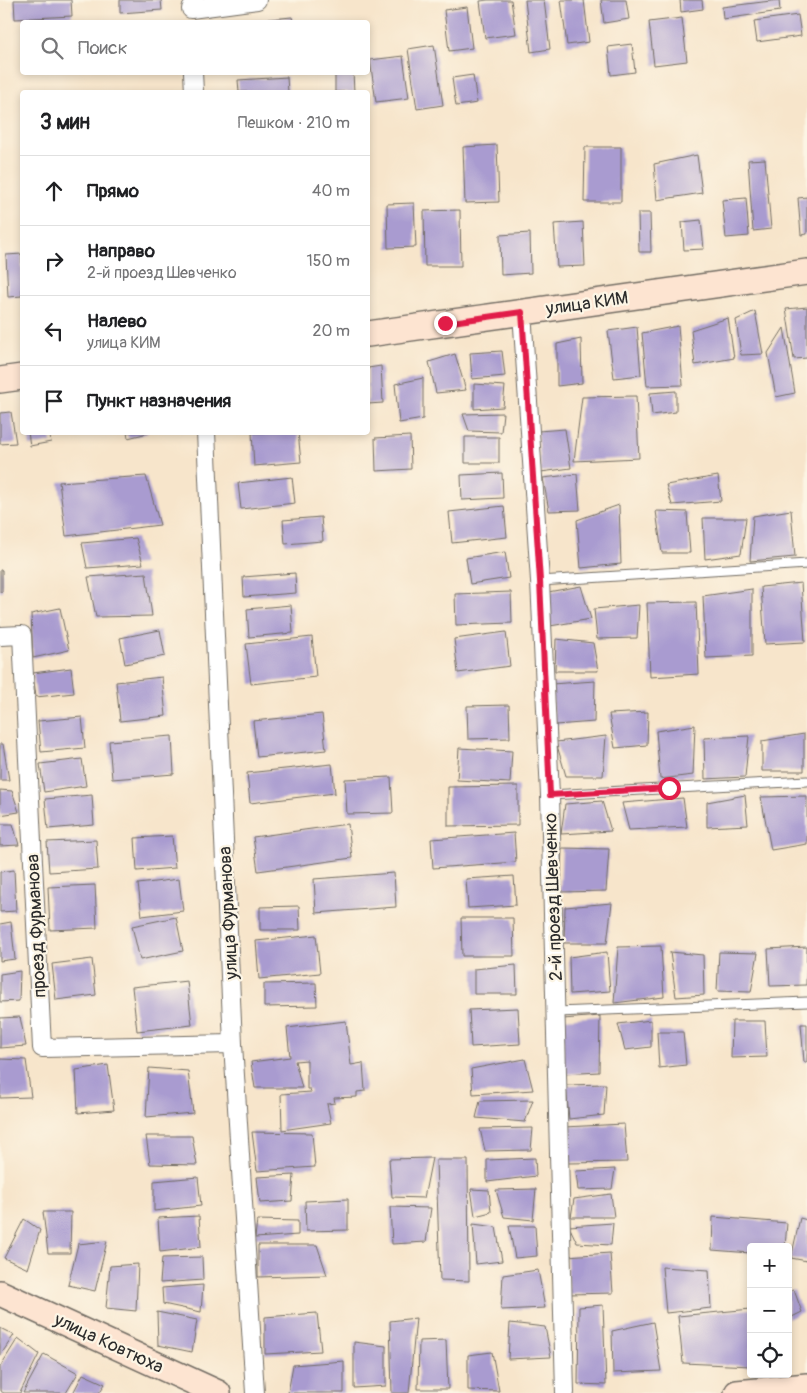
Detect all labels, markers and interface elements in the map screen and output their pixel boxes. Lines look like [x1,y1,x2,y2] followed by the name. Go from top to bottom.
[20,20,370,75] search box
[38,34,66,62] icon: search
[78,36,128,60] text: Поиск
[40,109,90,136] text: 3 мин
[238,113,350,133] text: Пешком · 210 m
[40,177,68,205] icon: ahead
[87,179,139,203] text: Прямо
[312,181,350,201] text: 40 m
[87,239,155,263] text: Направо
[40,247,68,275] icon: right
[306,251,350,271] text: 150 m
[87,263,237,283] text: 2-й проезд Шевченко
[543,286,630,321] street label: улица КИМ
[87,309,147,333] text: Налево
[434,312,457,335] route end
[40,317,68,345] icon: left
[312,321,350,341] text: 20 m
[87,333,161,353] text: улица КИМ
[40,387,68,415] icon: arrive
[87,389,231,413] text: Пункт назначения
[658,777,681,800] route start
[539,812,568,981] street label: 2-й проезд Шевченко
[214,846,244,981] street label: улица Фурманова
[21,854,52,998] street label: проезд Фурманова
[747,1243,792,1378] map controls
[747,1243,792,1288] button: +
[747,1288,792,1333] button: −
[50,1308,167,1379] street label: улица Ковтюха
[747,1333,792,1378] button: locate

